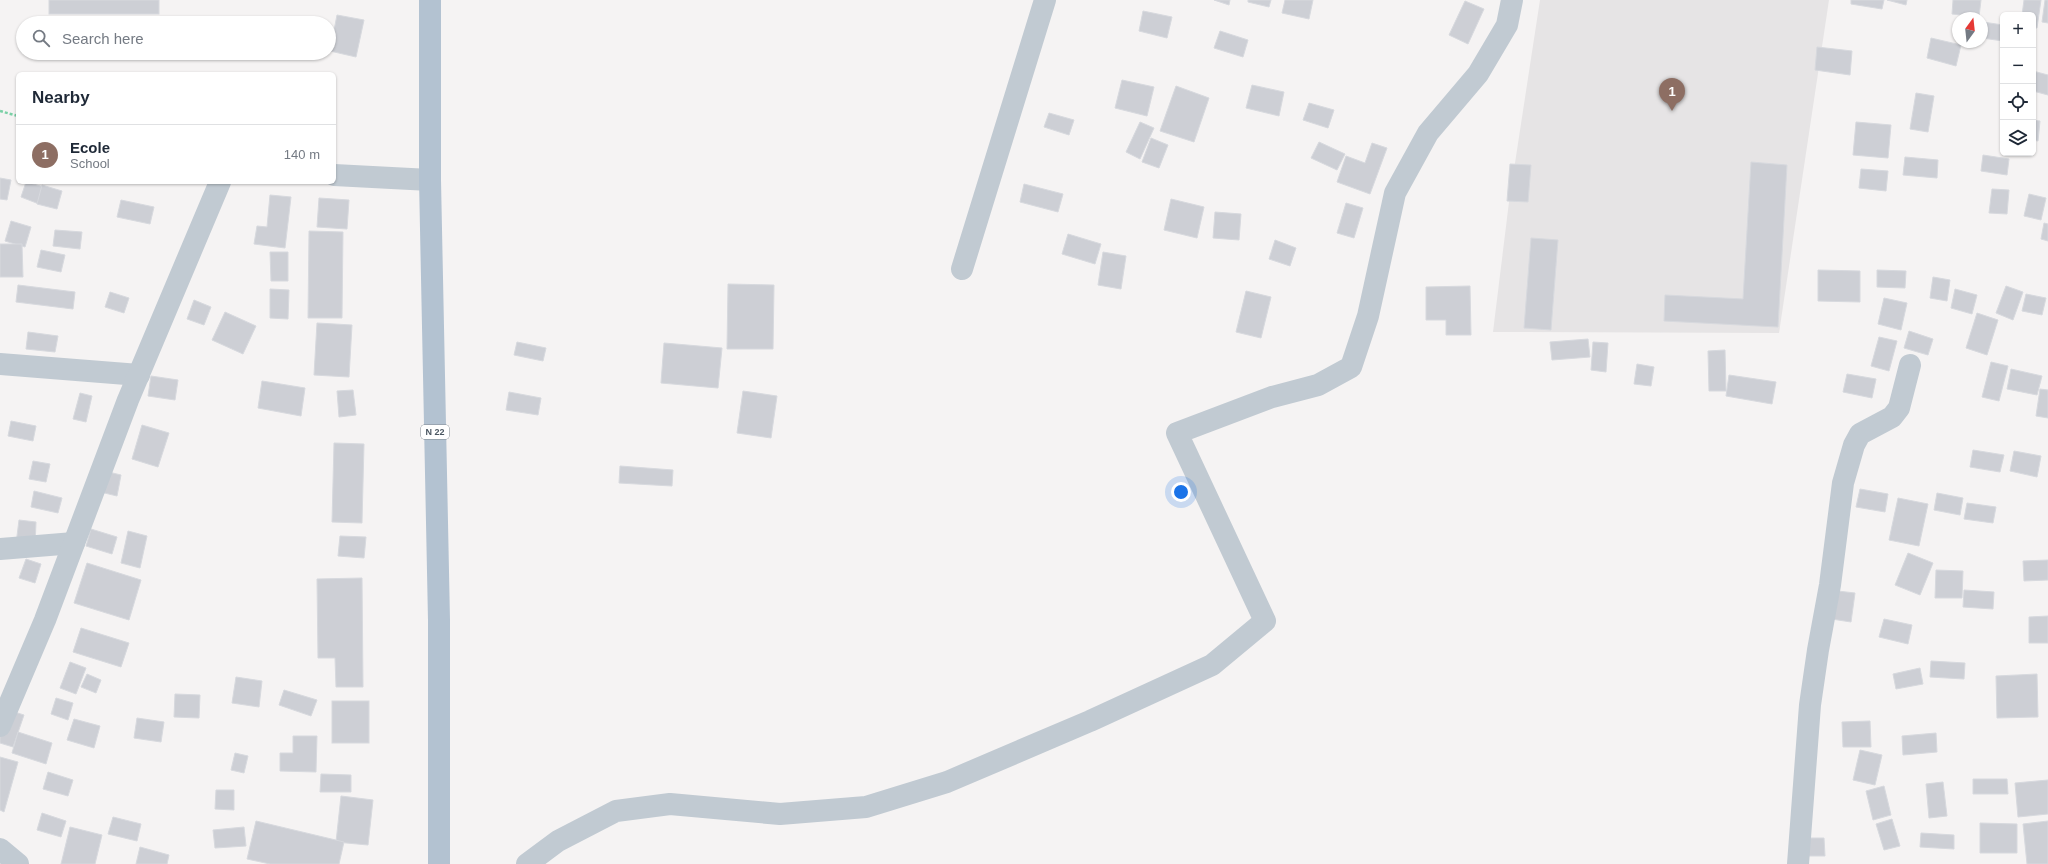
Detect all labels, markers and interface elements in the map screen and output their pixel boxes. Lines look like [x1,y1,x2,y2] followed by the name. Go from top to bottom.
[1952,12,1988,48] north arrow
[2000,12,2036,156] map controls
[2000,12,2036,48] button: +
[16,16,336,60] search box
[30,27,52,49] icon: search
[62,30,144,47] text: Search here
[2000,48,2036,84] button: −
[1659,78,1685,111] pin: 1
[2000,84,2036,120] button: locate
[32,88,90,107] text: Nearby
[2000,120,2036,156] button: layers
[70,139,110,156] text: Ecole
[41,147,49,162] text: 1
[284,147,320,162] text: 140 m
[70,156,110,171] text: School
[421,425,449,439] road number: N 22
[1171,482,1191,502] your location

